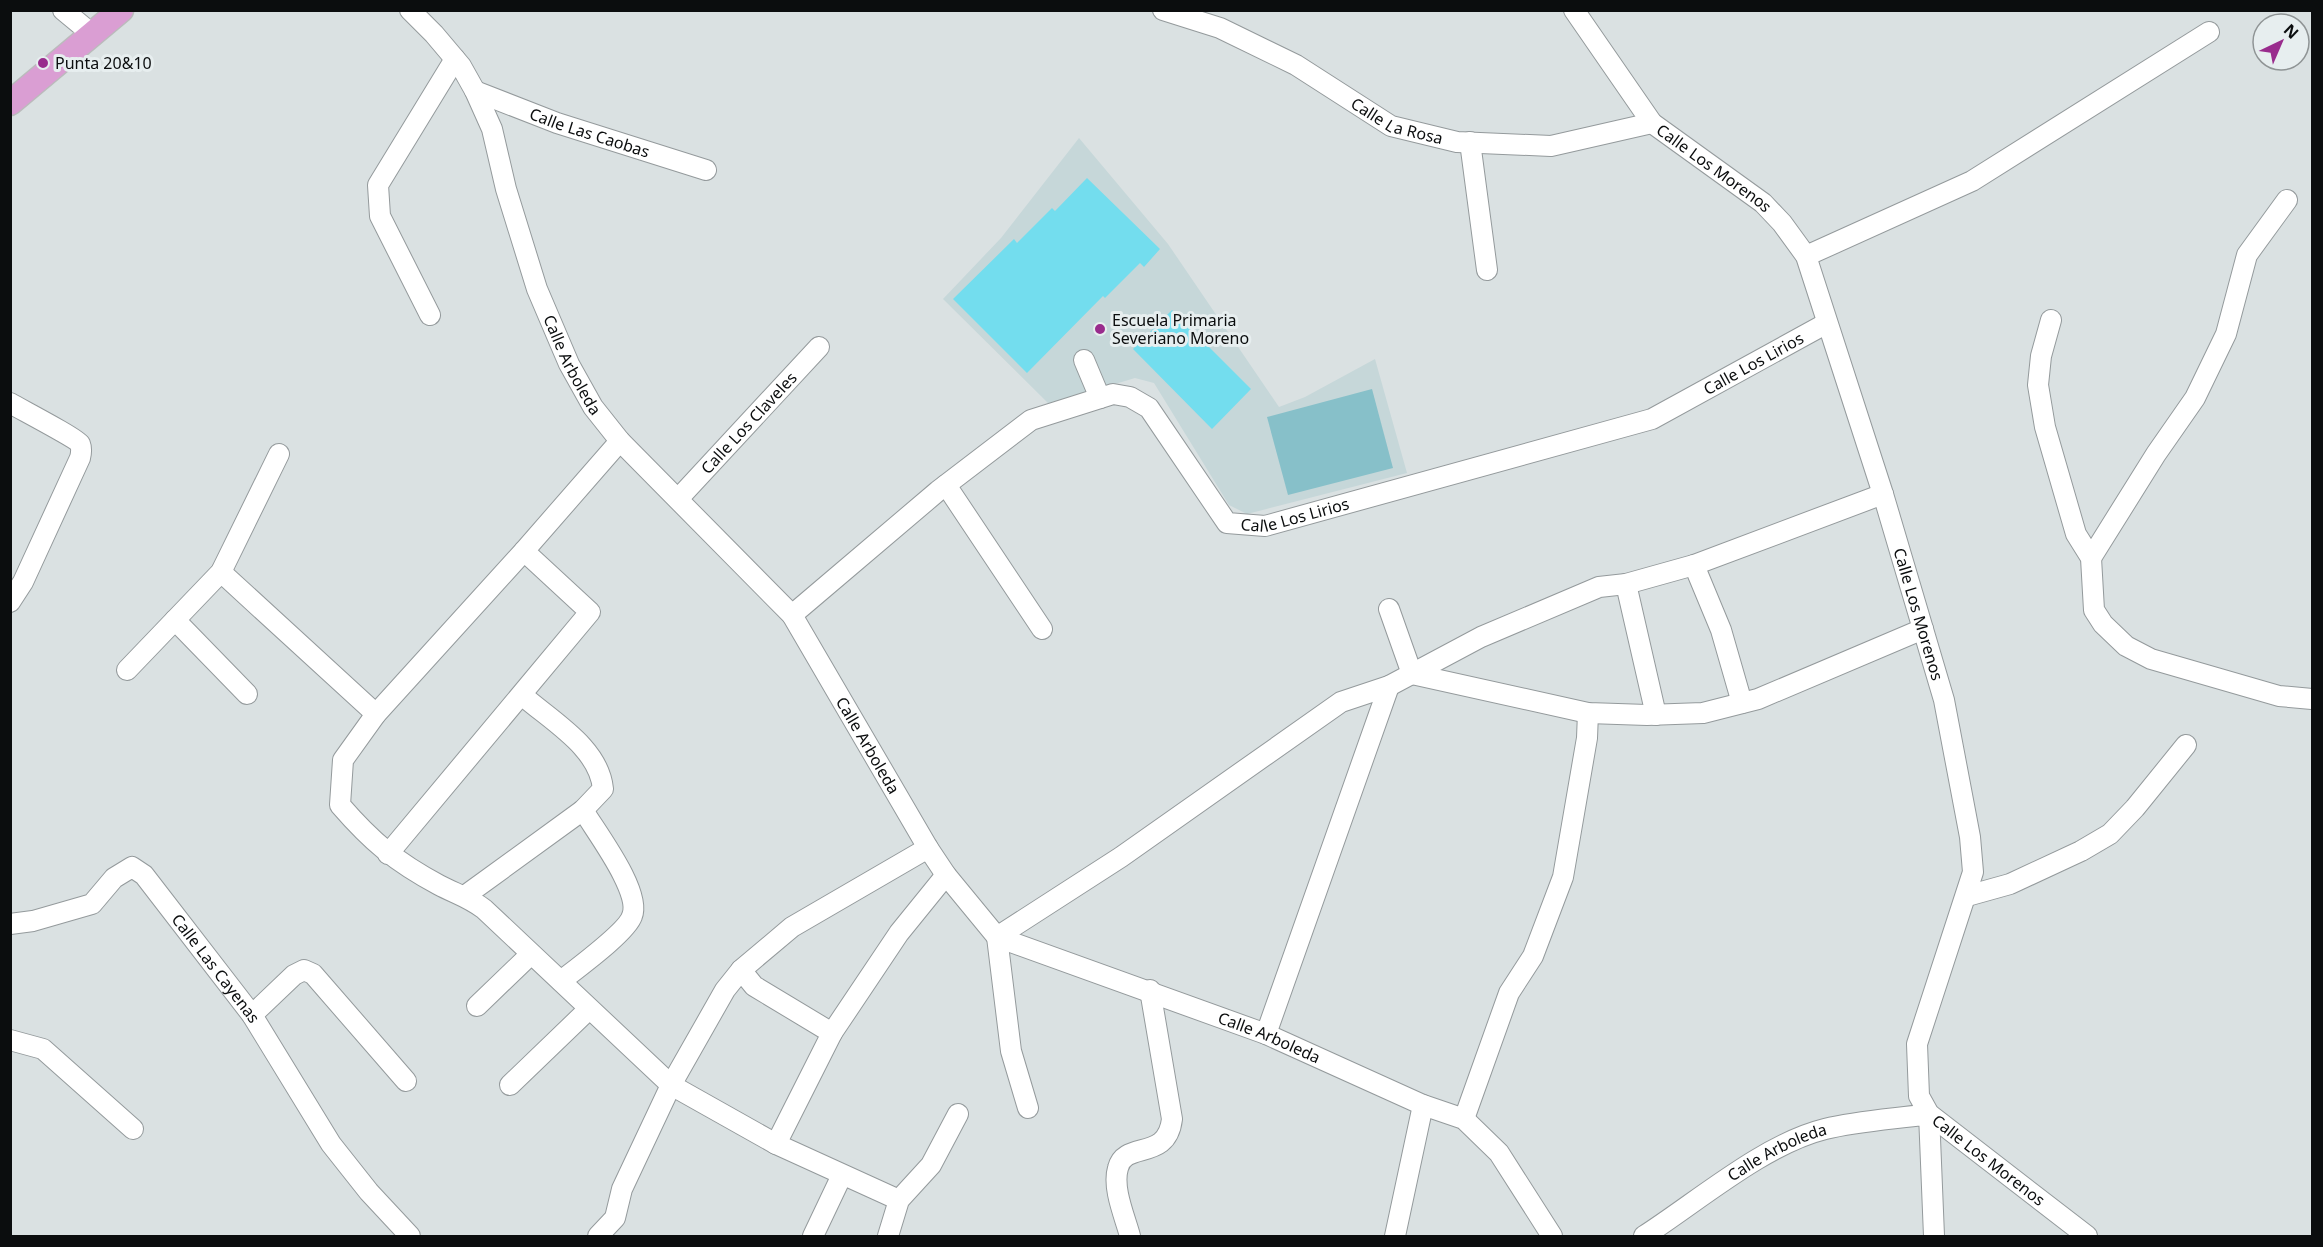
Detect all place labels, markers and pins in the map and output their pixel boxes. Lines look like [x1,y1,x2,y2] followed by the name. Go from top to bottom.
[55,52,152,74] place label: Punta 20&10
[36,56,50,70] marker: Punta 20&10
[1112,309,1249,349] place label: Escuela Primaria Severiano Moreno
[1093,322,1107,336] marker: Escuela Primaria Severiano Moreno

